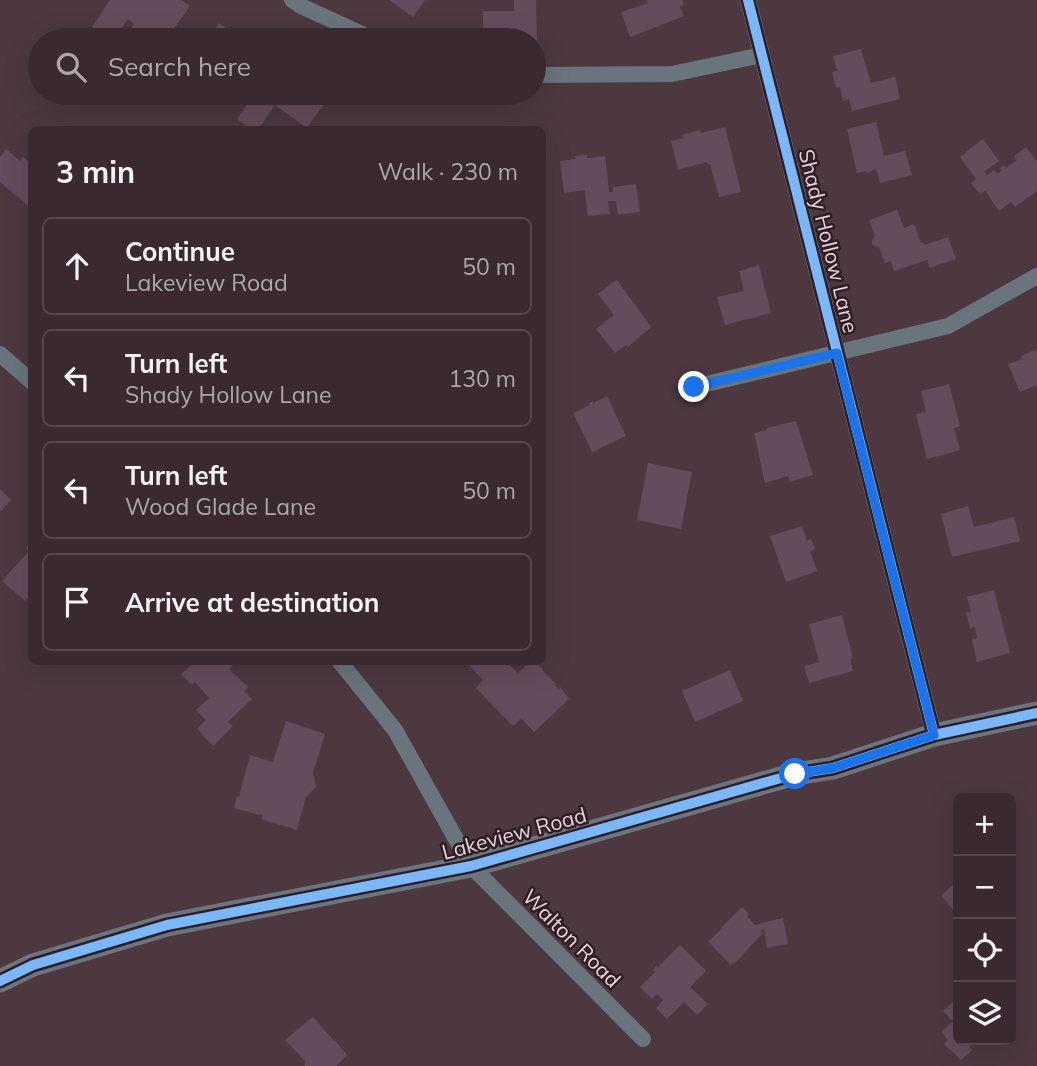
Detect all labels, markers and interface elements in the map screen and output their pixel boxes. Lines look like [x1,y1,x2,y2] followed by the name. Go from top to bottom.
[28,28,546,105] search box
[52,48,90,86] icon: search
[108,50,251,83] text: Search here
[794,146,864,336] street label: Shady Hollow Lane
[56,153,135,191] text: 3 min
[378,157,518,186] text: Walk · 230 m
[125,235,235,268] text: Continue
[58,247,96,285] icon: ahead
[462,252,516,281] text: 50 m
[125,268,288,297] text: Lakeview Road
[125,347,227,380] text: Turn left
[58,359,96,397] icon: left
[448,364,516,393] text: 130 m
[678,371,709,402] route end
[125,380,332,409] text: Shady Hollow Lane
[125,459,227,492] text: Turn left
[58,471,96,509] icon: left
[462,476,516,505] text: 50 m
[125,492,316,521] text: Wood Glade Lane
[58,583,96,621] icon: arrive
[125,586,380,619] text: Arrive at destination
[779,758,810,789] route start
[953,793,1016,1045] map controls
[953,793,1016,856] button: +
[439,801,589,865] street label: Lakeview Road
[953,856,1016,919] button: −
[517,883,627,993] street label: Walton Road
[953,919,1016,982] button: locate
[953,982,1016,1045] button: layers

